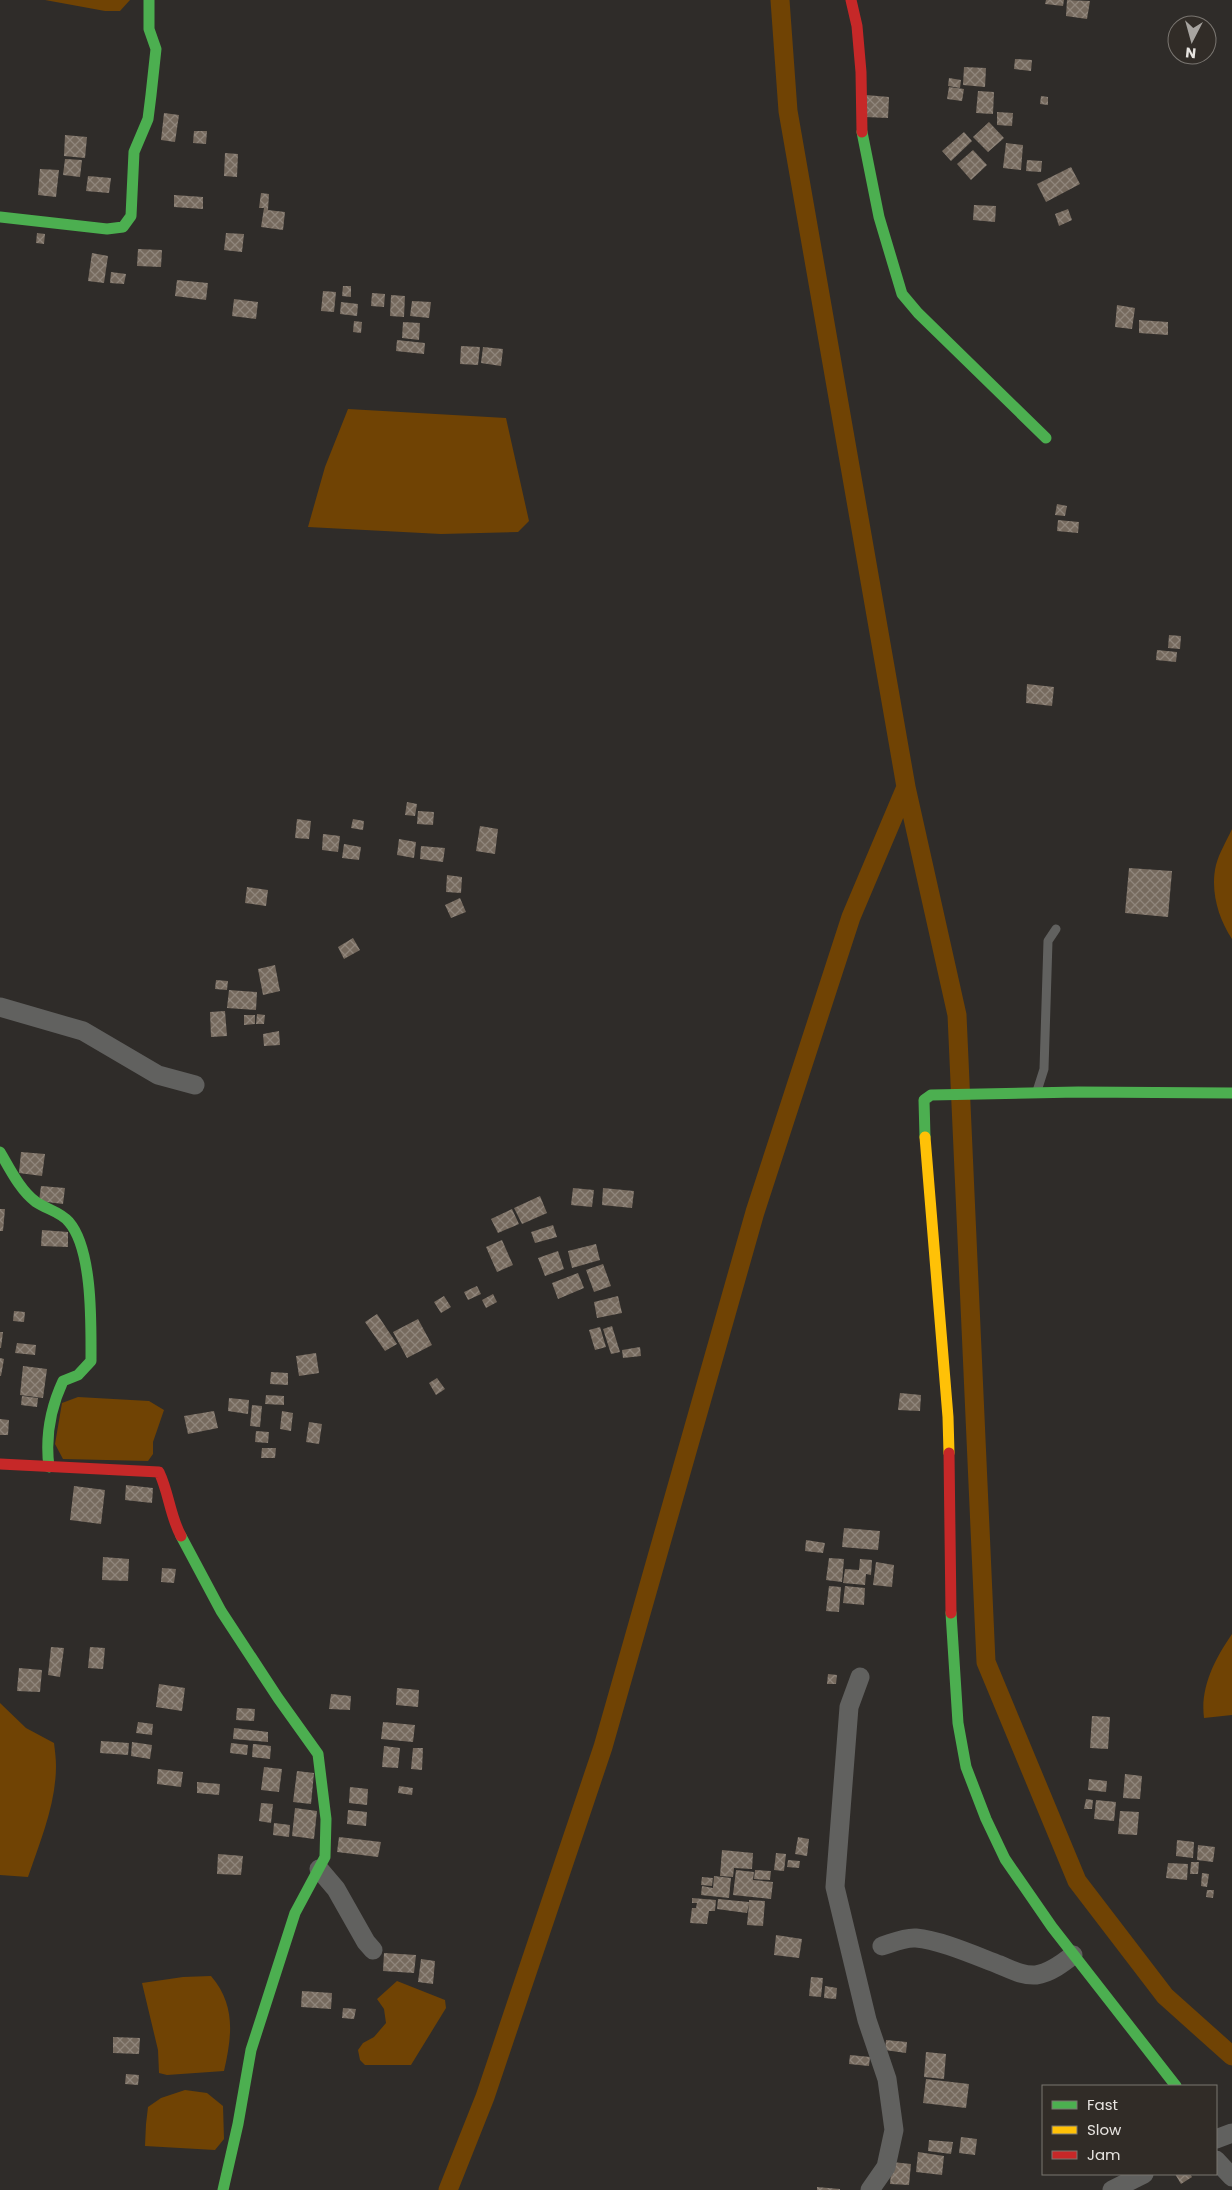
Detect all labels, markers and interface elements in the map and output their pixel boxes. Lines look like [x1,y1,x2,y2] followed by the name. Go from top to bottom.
[1167,15,1217,65] north arrow
[1184,42,1197,63] text: N
[1042,2085,1217,2175] legend
[1087,2094,1118,2115] text: Fast
[1087,2119,1122,2140] text: Slow
[1087,2144,1121,2165] text: Jam

